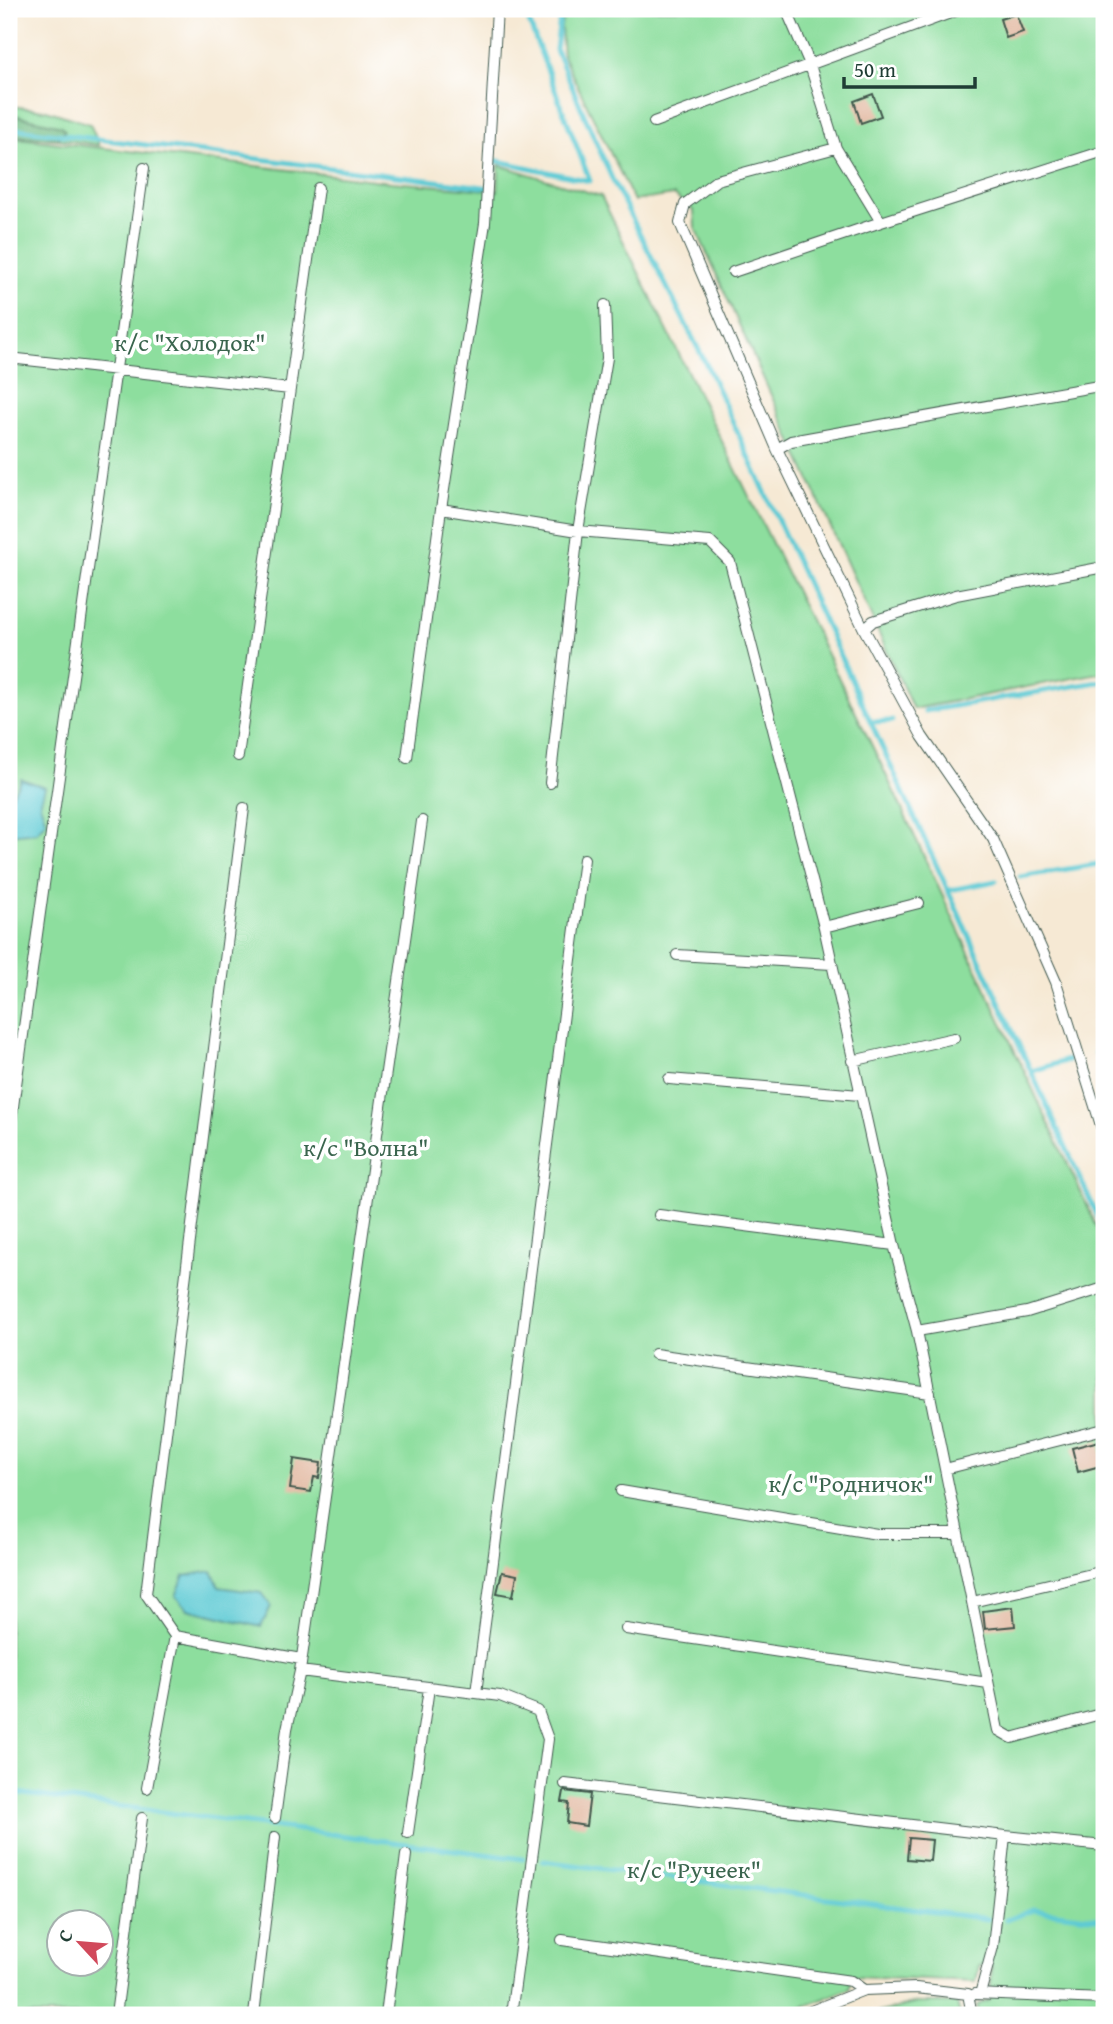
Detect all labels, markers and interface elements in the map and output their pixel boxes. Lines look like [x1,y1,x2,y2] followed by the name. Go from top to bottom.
[844,46,975,90] scale bar
[854,54,896,85] text: 50 m
[114,325,266,360] park label: к/с "Холодок"
[303,1130,429,1165] park label: к/с "Волна"
[769,1466,933,1501] park label: к/с "Родничок"
[627,1852,761,1887] park label: к/с "Ручеек"
[46,1909,116,1979] north arrow
[50,1924,80,1947] text: С

